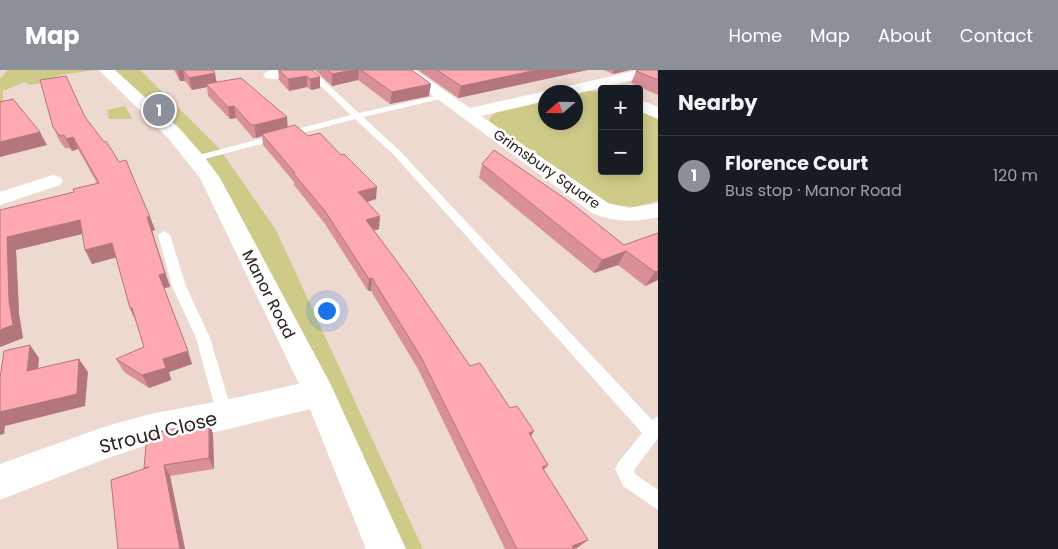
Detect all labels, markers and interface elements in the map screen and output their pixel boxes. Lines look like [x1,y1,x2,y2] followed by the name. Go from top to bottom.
[25,19,80,52] text: Map
[728,23,782,48] text: Home
[810,23,850,48] text: Map
[878,23,932,48] text: About
[960,23,1033,48] text: Contact
[538,85,583,130] north arrow
[598,85,643,175] map controls
[598,85,643,130] button: +
[678,88,758,117] text: Nearby
[143,91,175,129] pin: 1
[489,125,605,214] street label: Grimsbury Square
[598,130,643,175] button: −
[725,150,868,177] text: Florence Court
[691,164,697,187] text: 1
[993,164,1038,187] text: 120 m
[725,179,902,202] text: Bus stop · Manor Road
[236,246,301,343] street label: Manor Road
[314,298,340,324] your location
[96,405,220,460] street label: Stroud Close

